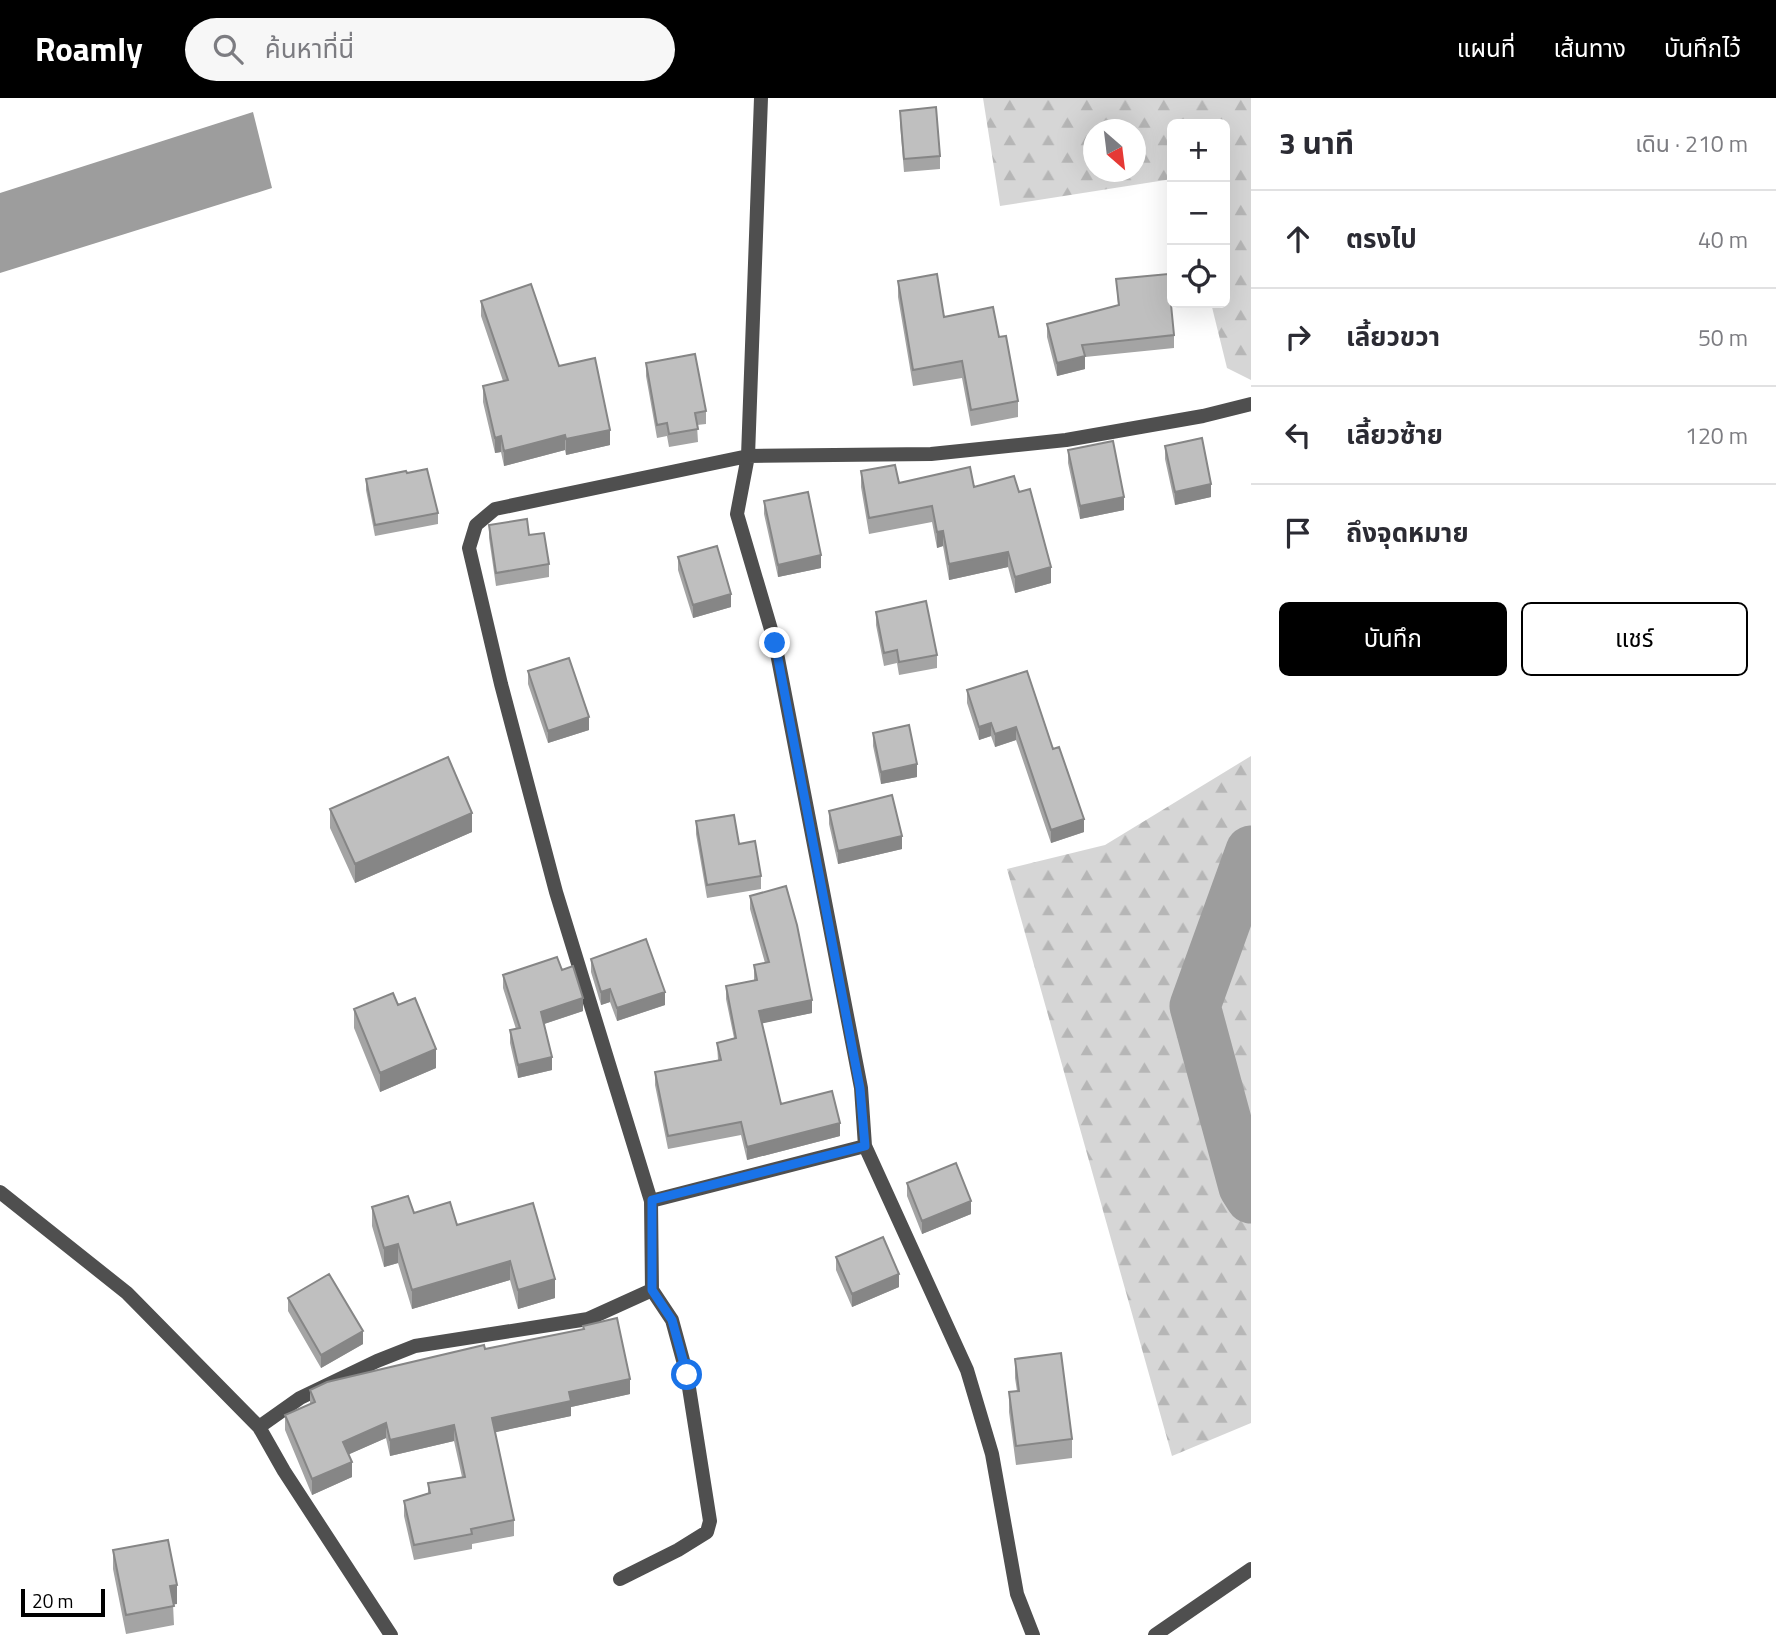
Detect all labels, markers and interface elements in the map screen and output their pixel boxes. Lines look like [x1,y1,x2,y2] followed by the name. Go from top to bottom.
[185,18,675,81] search box
[35,24,143,74] text: Roamly
[265,29,354,68] text: ค้นหาที่นี่
[209,30,247,68] icon: search
[1457,30,1515,66] text: แผนที่
[1553,30,1626,66] text: เส้นทาง
[1664,30,1741,66] text: บันทึกไว้
[1083,119,1146,182] north arrow
[1167,119,1230,308] map controls
[1167,119,1230,182] button: +
[1279,120,1354,166] text: 3 นาที
[1635,126,1748,161] text: เดิน · 210 m
[1167,182,1230,245] button: −
[1346,219,1417,258] text: ตรงไป
[1279,220,1317,258] icon: ahead
[1698,222,1748,257] text: 40 m
[1167,245,1230,308] button: locate
[1346,317,1440,356] text: เลี้ยวขวา
[1279,318,1317,356] icon: right
[1698,320,1748,355] text: 50 m
[1346,415,1443,454] text: เลี้ยวซ้าย
[1279,416,1317,454] icon: left
[1685,418,1748,453] text: 120 m
[1346,513,1469,552] text: ถึงจุดหมาย
[1279,514,1317,552] icon: arrive
[1279,602,1507,676] button: บันทึก
[1521,602,1748,676] button: แชร์
[759,627,790,658] route end
[671,1359,702,1390] route start
[21,1586,105,1618] scale bar
[32,1586,73,1615] text: 20 m

